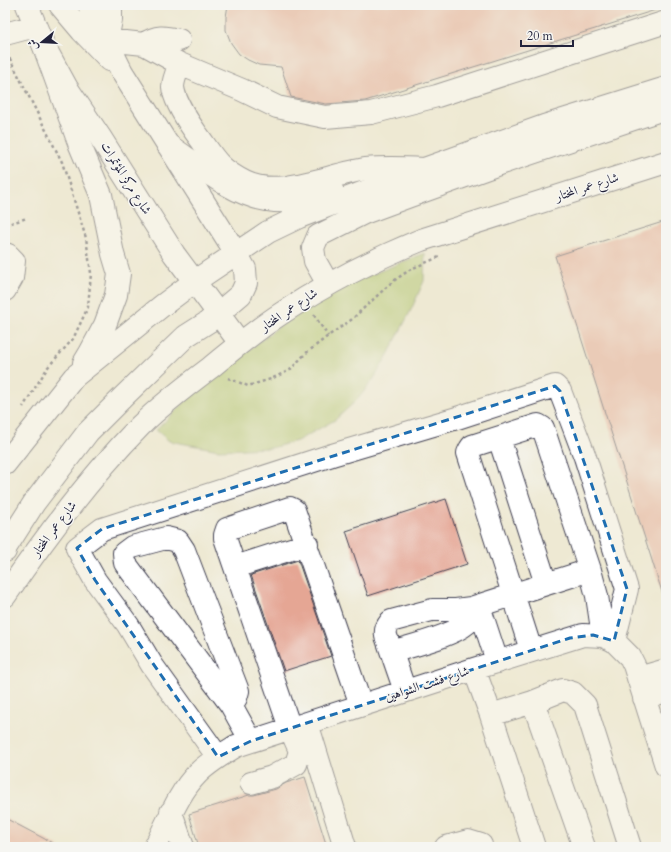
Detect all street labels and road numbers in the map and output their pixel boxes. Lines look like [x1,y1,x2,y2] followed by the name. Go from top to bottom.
[95,138,156,219] street label: شارع مركز المؤتمرات
[551,168,622,208] street label: شارع عمر المختار
[255,284,322,339] street label: شارع عمر المختار
[26,497,83,563] street label: شارع عمر المختار
[382,662,472,708] street label: شارع فشت الشواهين

